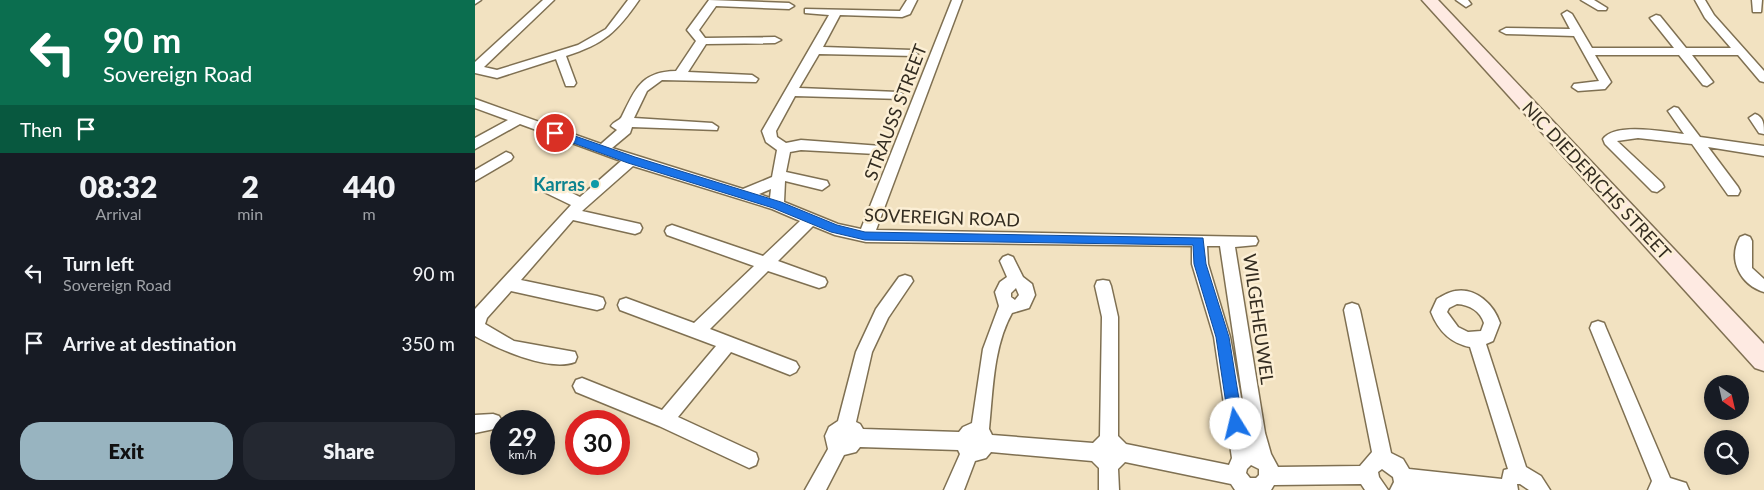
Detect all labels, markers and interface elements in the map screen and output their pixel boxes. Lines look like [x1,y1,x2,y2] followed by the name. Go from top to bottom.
[103,18,181,60] text: 90 m
[20,20,85,85] icon: left
[859,40,931,183] street label: STRAUSS STREET
[103,60,252,87] text: Sovereign Road
[1518,96,1676,264] street label: NIC DIEDERICHS STREET
[534,112,576,154] pin
[72,115,100,143] icon: arrive
[20,118,62,141] text: Then
[541,119,569,147] icon: arrive
[80,168,157,204] text: 08:32
[241,168,259,204] text: 2
[343,168,395,204] text: 440
[533,173,585,195] place label: Karras
[589,178,601,190] marker: Karras
[864,203,1020,231] street label: SOVEREIGN ROAD
[96,204,142,223] text: Arrival
[237,204,263,223] text: min
[362,204,376,223] text: m
[63,252,134,275] text: Turn left
[1239,252,1279,386] street label: WILGEHEUWEL
[20,259,48,287] icon: left
[412,262,455,285] text: 90 m
[63,275,172,294] text: Sovereign Road
[20,329,48,357] icon: arrive
[63,332,236,355] text: Arrive at destination
[401,332,455,355] text: 350 m
[1704,375,1749,420] north arrow
[1704,375,1749,475] map controls
[1209,397,1261,449] position arrow
[565,410,630,475] speed limit sign: 30
[508,421,537,451] text: 29
[20,422,233,480] button: Exit
[243,422,455,480] button: Share
[1704,430,1749,475] button: search
[508,447,537,462] text: km/h

